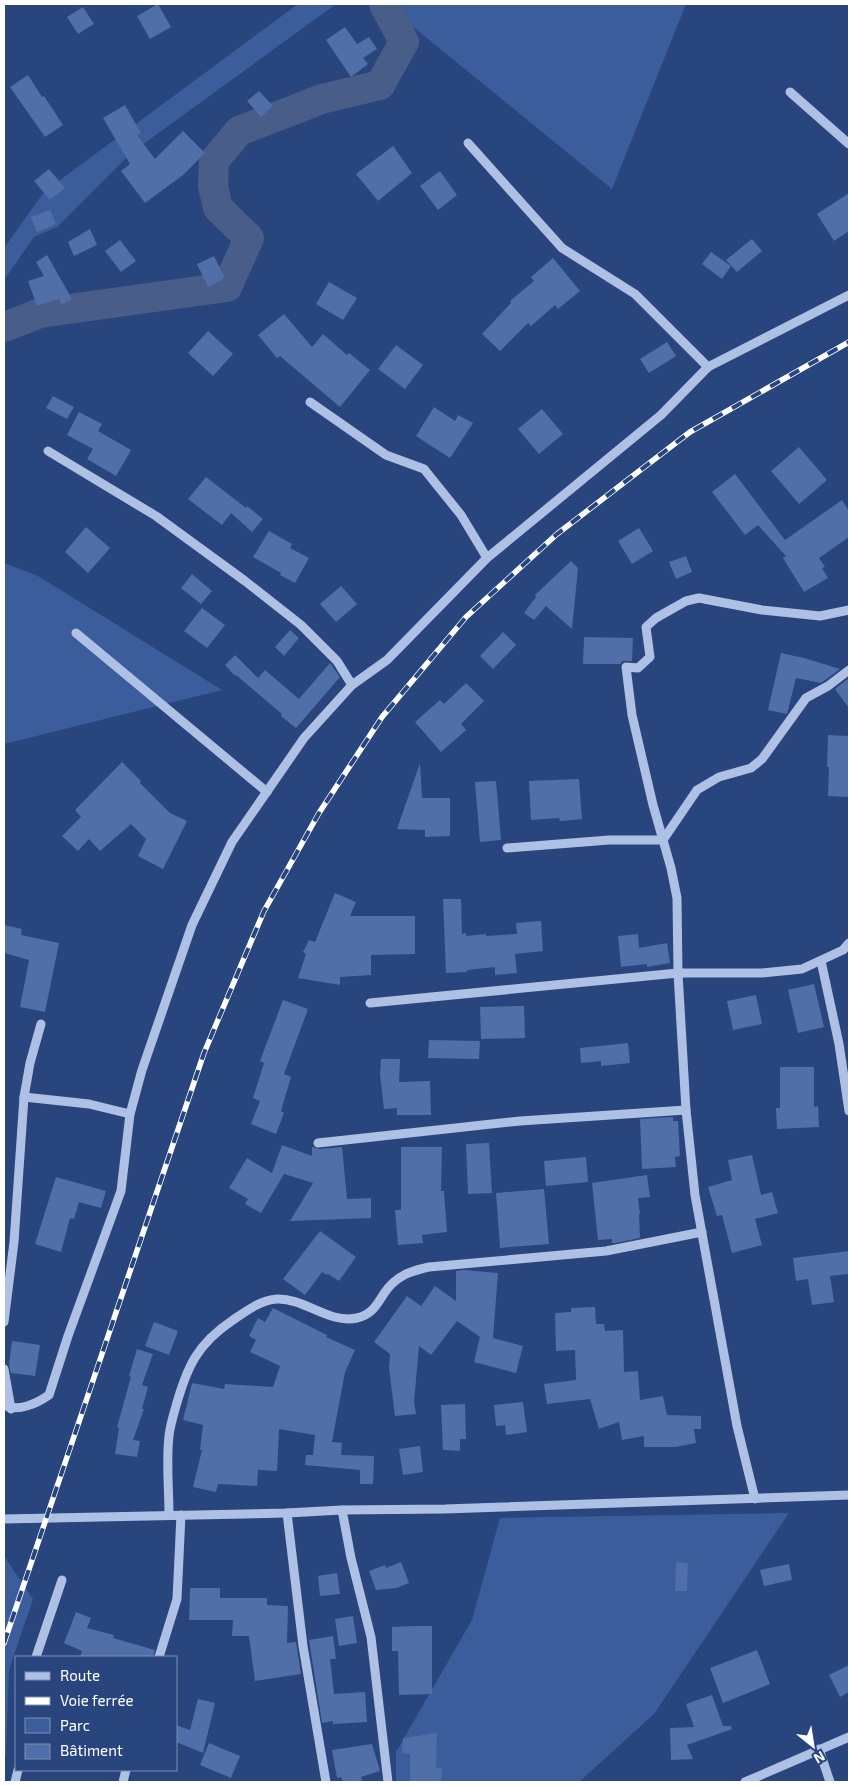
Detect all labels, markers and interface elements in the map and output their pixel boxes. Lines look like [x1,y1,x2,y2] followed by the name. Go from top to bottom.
[15,1656,178,1771] legend
[60,1666,100,1684] text: Route
[60,1691,134,1709] text: Voie ferrée
[60,1716,90,1734] text: Parc
[788,1721,838,1771] north arrow
[60,1741,123,1759] text: Bâtiment
[811,1748,828,1768] text: N

